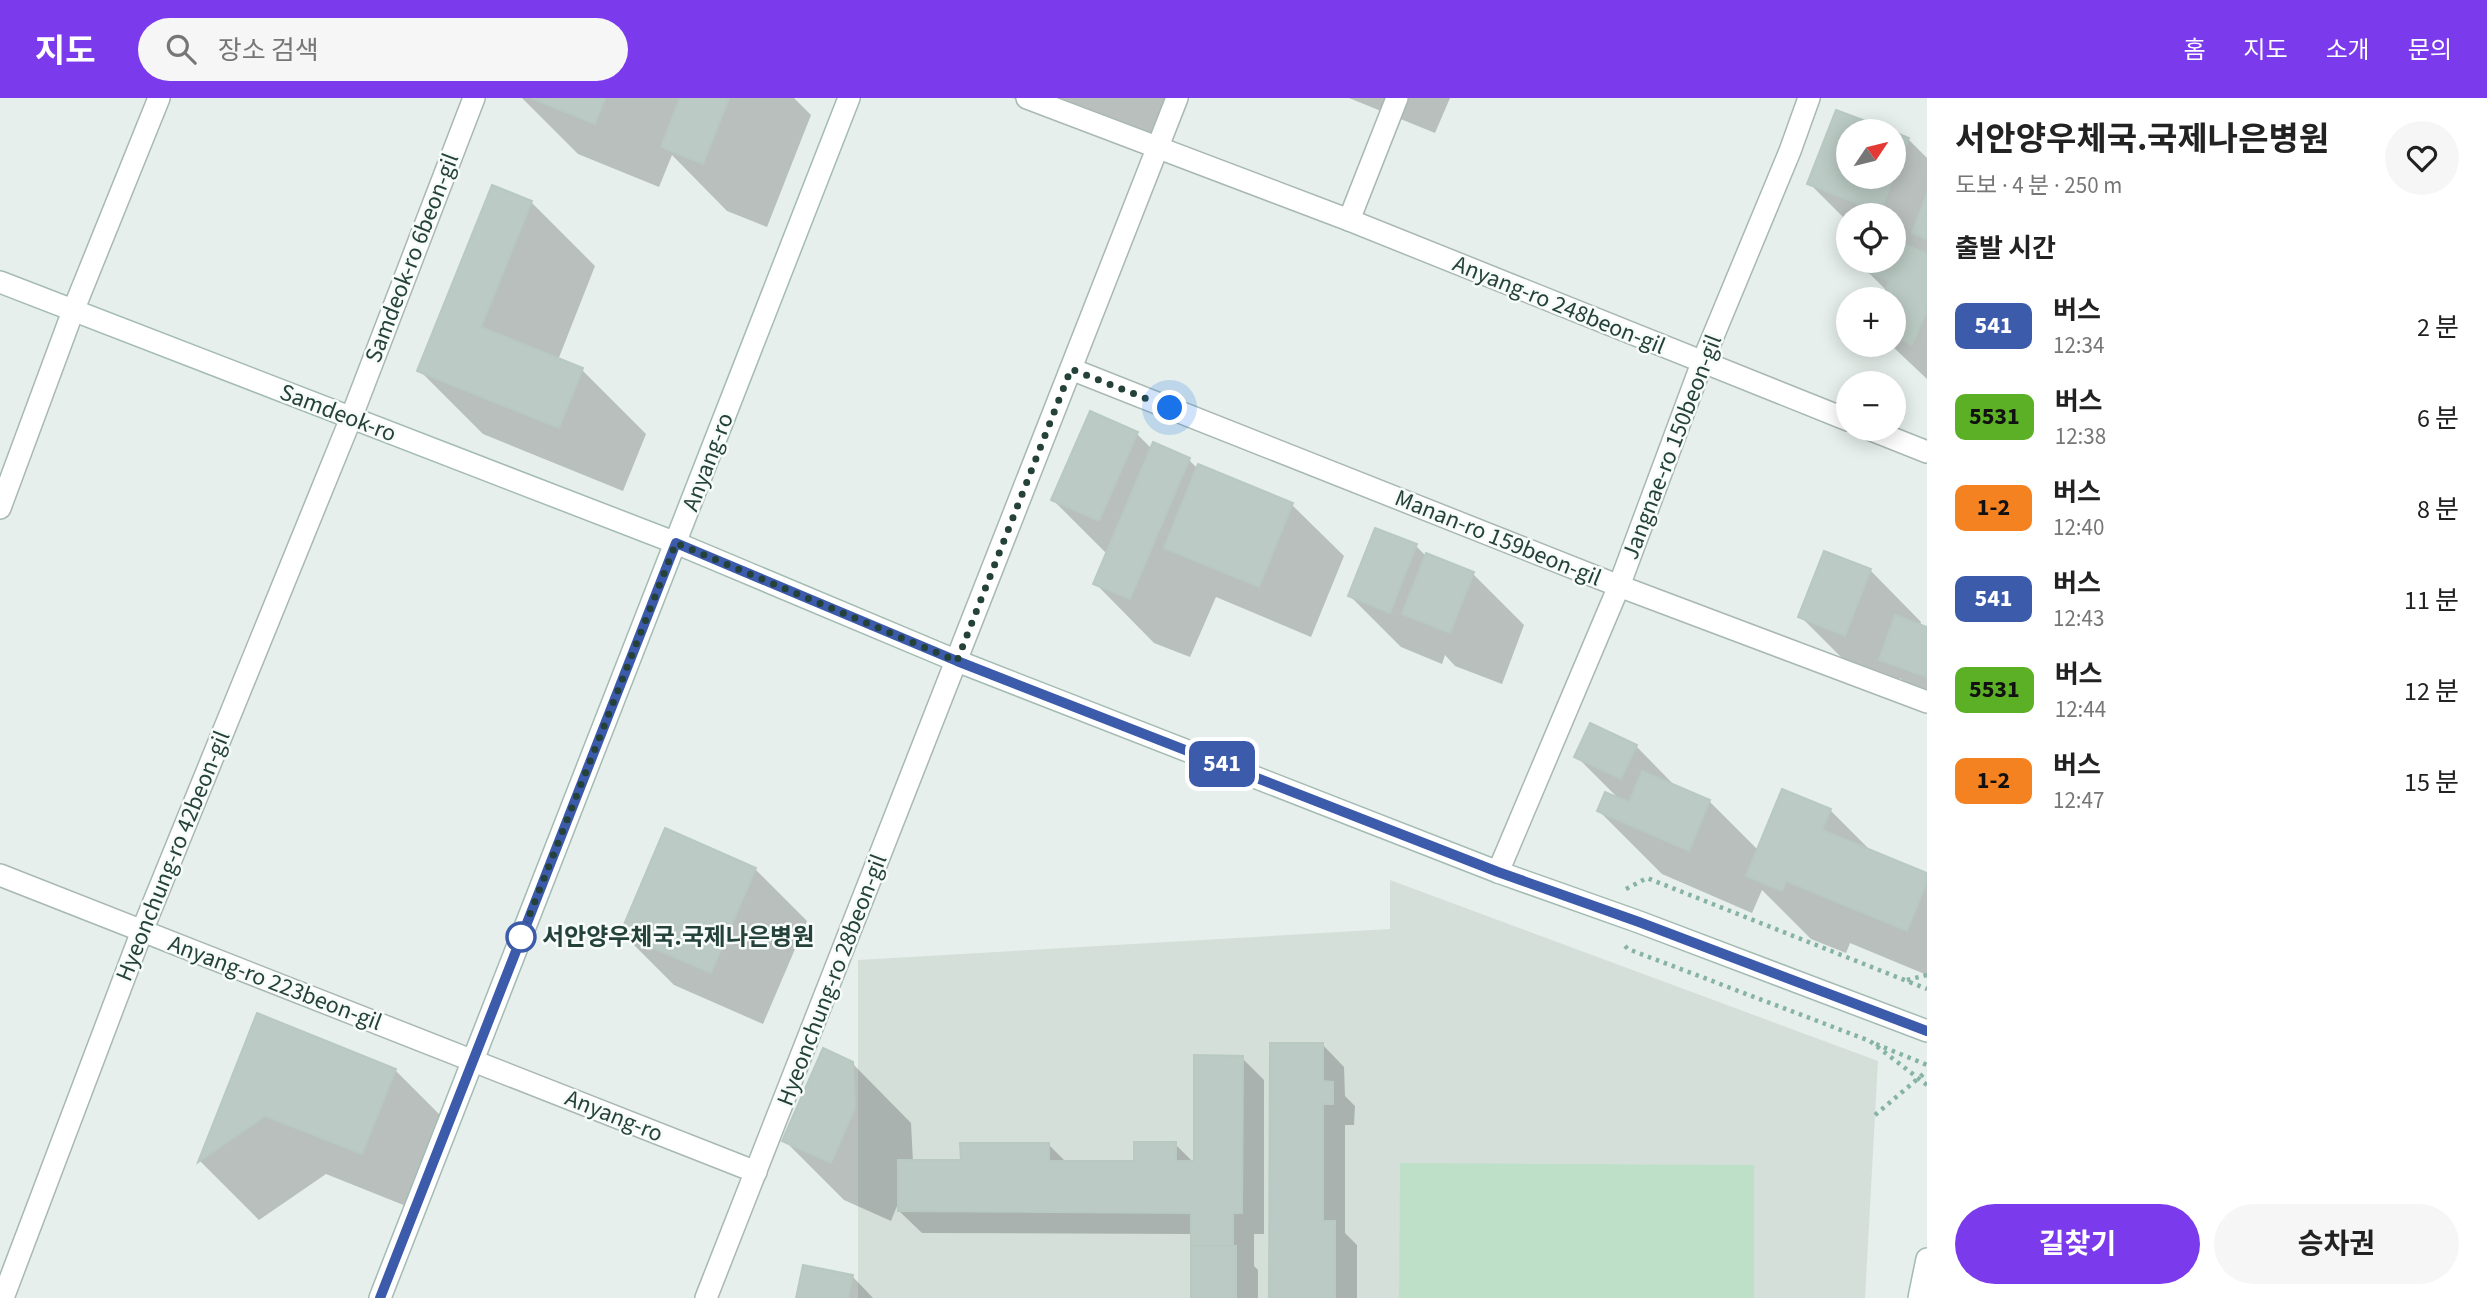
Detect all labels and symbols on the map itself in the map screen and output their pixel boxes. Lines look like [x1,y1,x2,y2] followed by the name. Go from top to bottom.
[1836,119,1906,189] north arrow
[356,148,468,368] street label: Samdeok-ro 6beon-gil
[1448,246,1670,364] street label: Anyang-ro 248beon-gil
[1613,330,1731,564] street label: Jangnae-ro 150beon-gil
[275,375,401,451] street label: Samdeok-ro
[1152,390,1187,425] your location
[673,408,743,516] street label: Anyang-ro
[1389,481,1607,595] street label: Manan-ro 159beon-gil
[107,726,239,986] street label: Hyeonchung-ro 42beon-gil
[1182,741,1262,787] line badge: 541
[768,849,896,1111] street label: Hyeonchung-ro 28beon-gil
[542,920,814,955] place label: 서안양우체국.국제나은병원
[506,922,536,952] marker: 서안양우체국.국제나은병원
[163,926,387,1040] street label: Anyang-ro 223beon-gil
[560,1081,668,1151] street label: Anyang-ro

